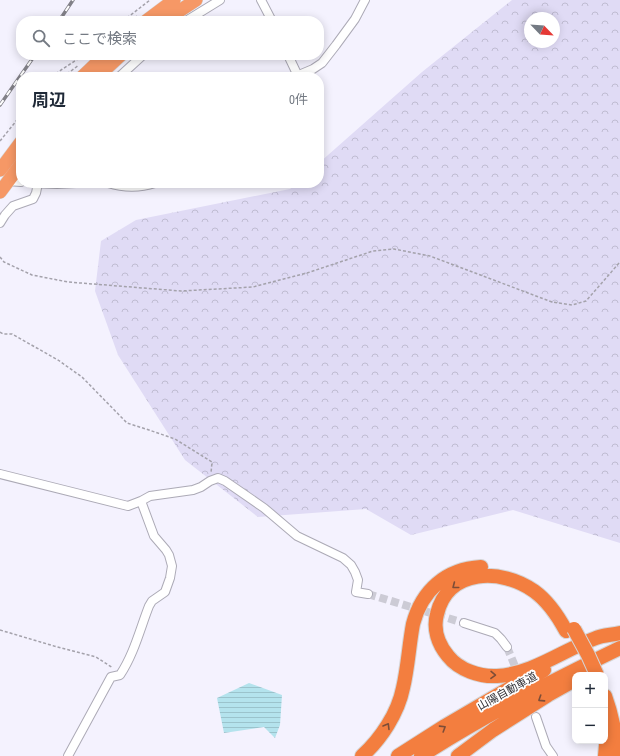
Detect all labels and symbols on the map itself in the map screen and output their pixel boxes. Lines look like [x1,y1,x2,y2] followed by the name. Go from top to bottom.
[524,12,560,48] north arrow
[452,582,459,589] one-way arrow
[475,669,539,713] street label: 山陽自動車道
[490,671,496,679] one-way arrow
[538,695,545,702] one-way arrow
[382,723,390,730] one-way arrow
[439,725,446,733] one-way arrow

